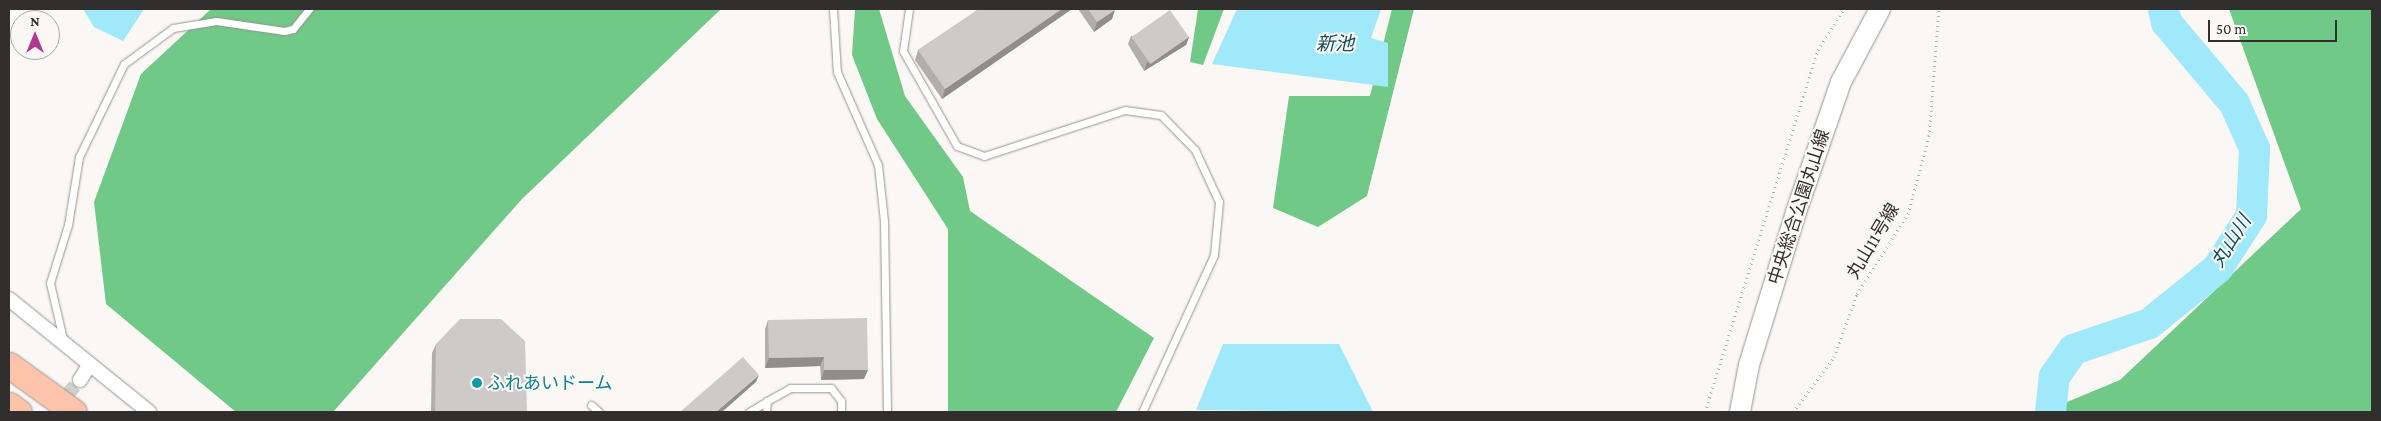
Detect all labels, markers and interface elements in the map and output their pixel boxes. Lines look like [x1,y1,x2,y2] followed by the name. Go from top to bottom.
[10,10,60,60] north arrow
[2211,10,2340,42] scale bar
[30,13,40,29] text: N
[2216,21,2246,37] text: 50 m
[1316,33,1354,55] water label: 新池
[1764,127,1834,287] street label: 中央総合公園丸山線
[1842,199,1904,283] street label: 丸山11号線
[2206,211,2256,271] water label: 丸山川
[487,372,613,394] place label: ふれあいドーム
[471,377,483,389] marker: ふれあいドーム

